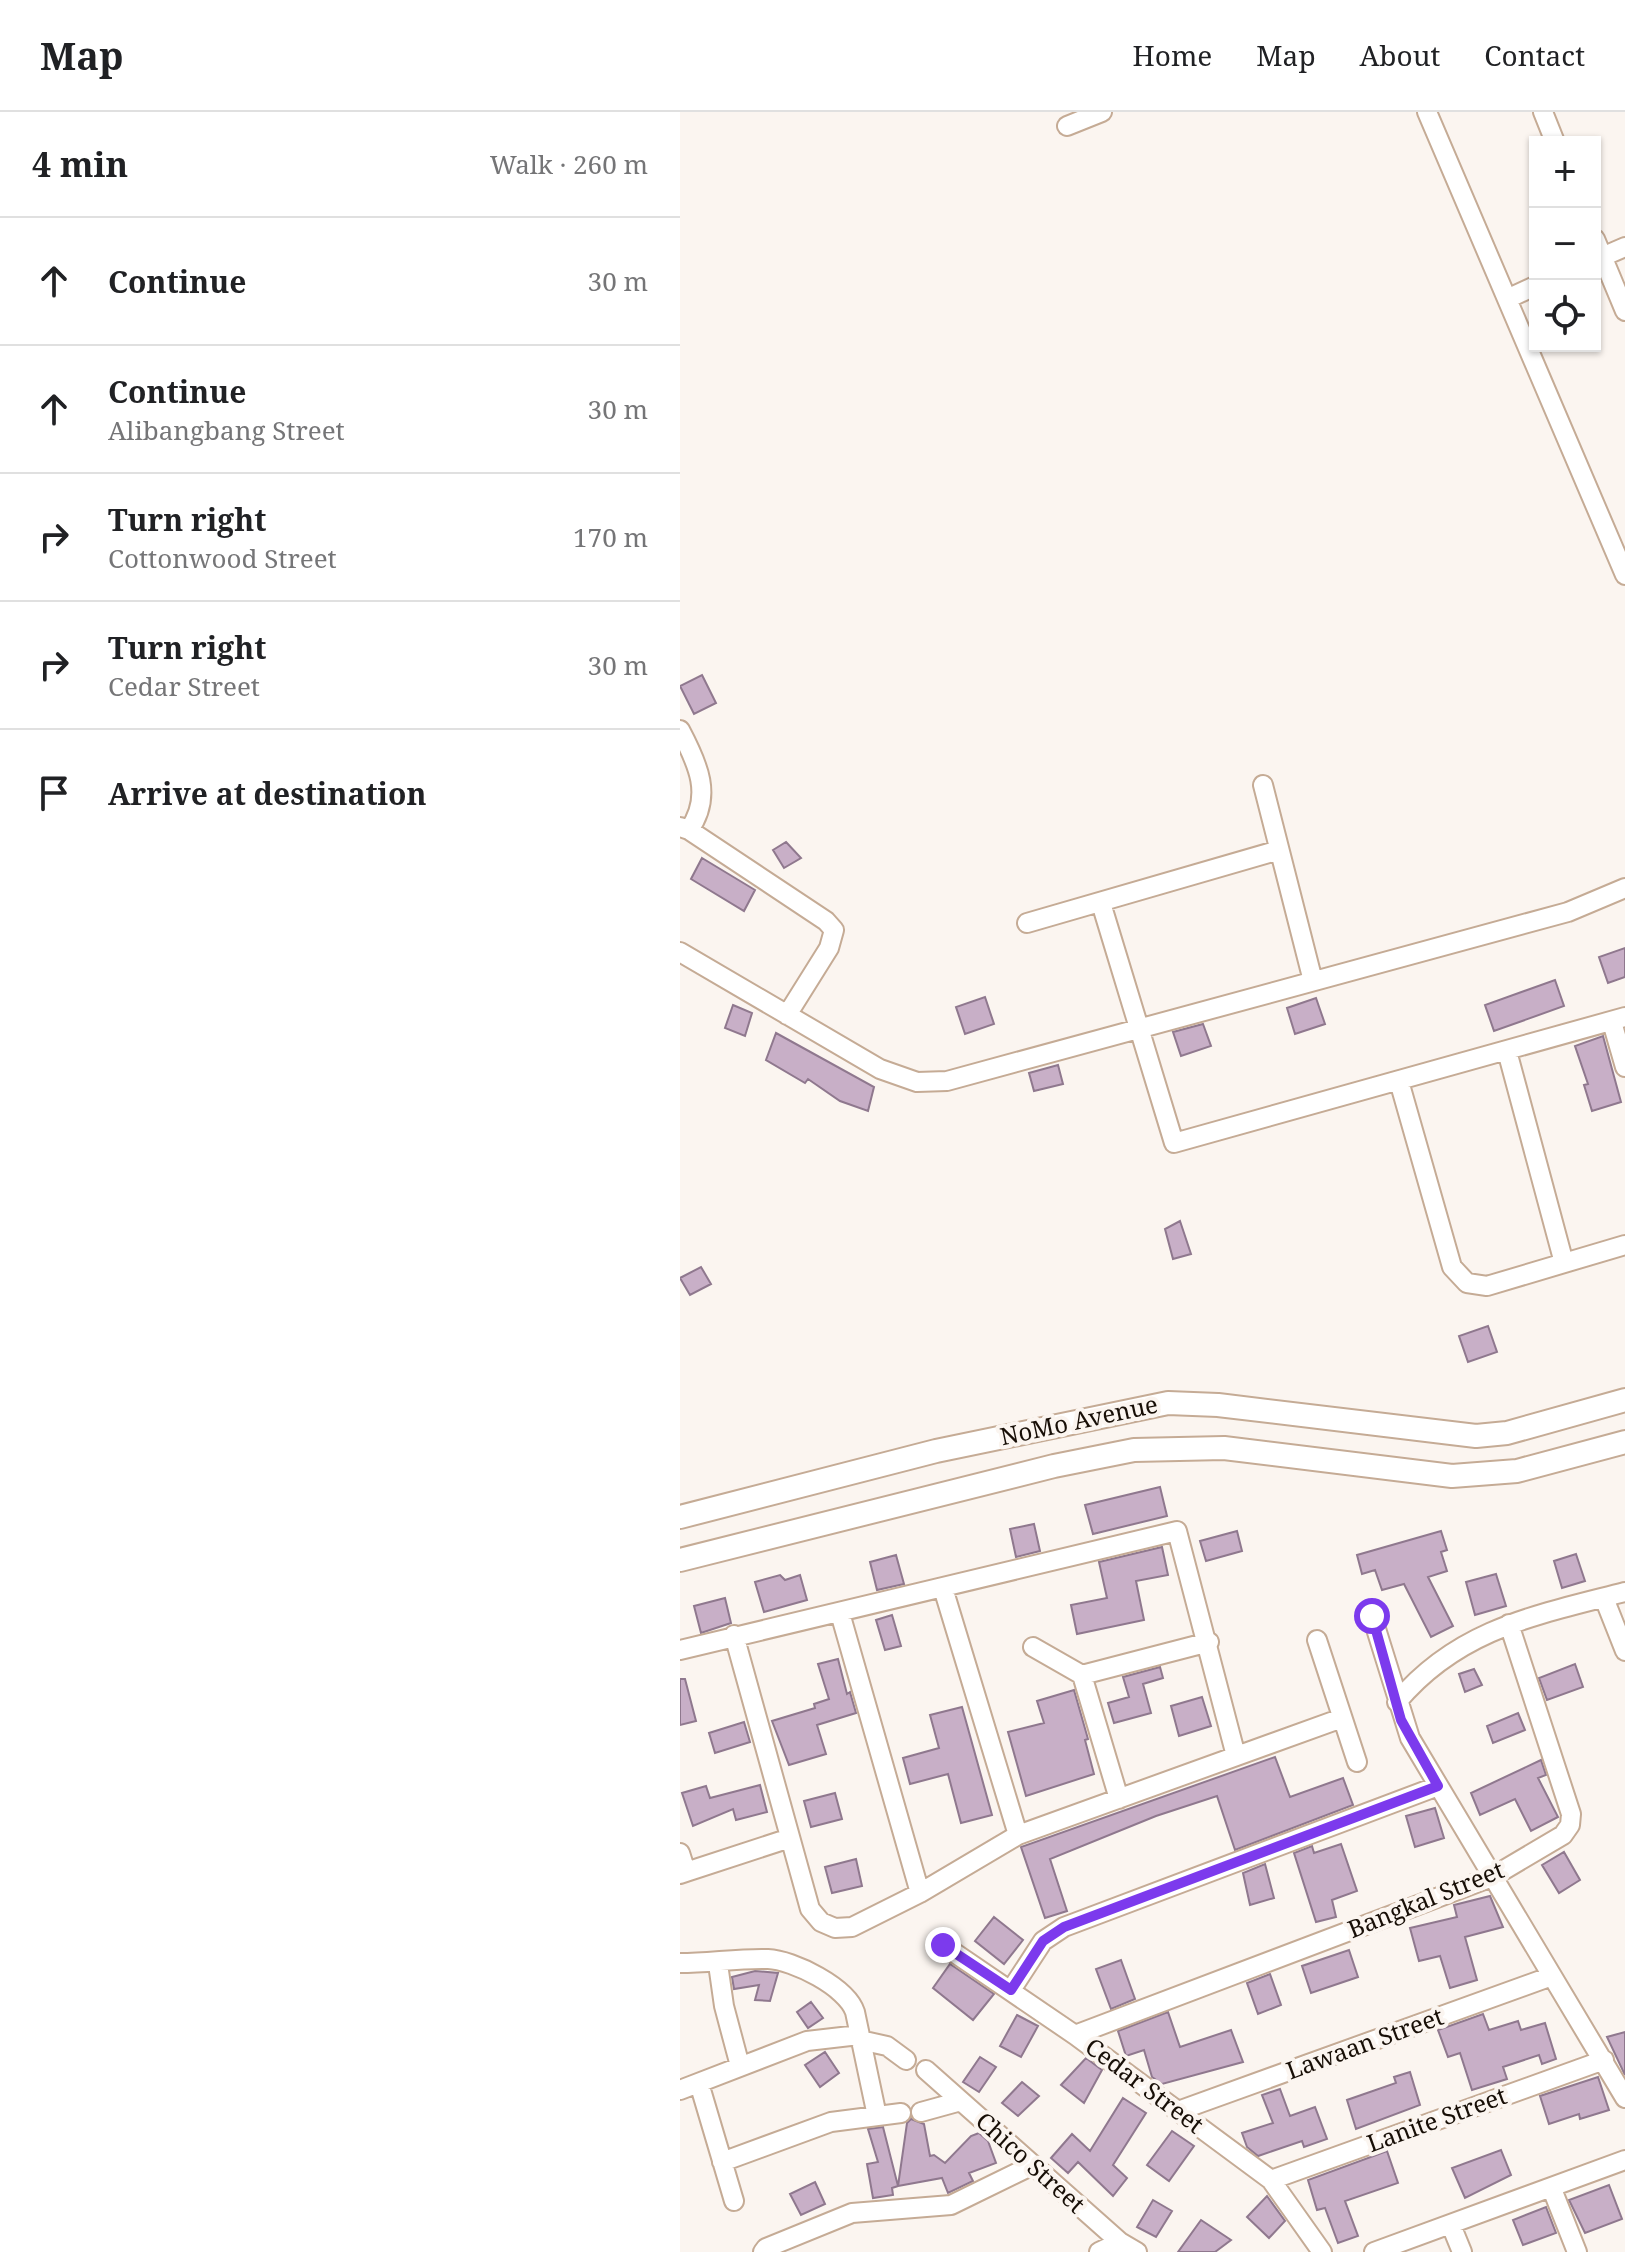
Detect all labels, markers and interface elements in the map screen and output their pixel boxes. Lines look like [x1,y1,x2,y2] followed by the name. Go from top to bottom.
[40,29,124,81] text: Map
[1133,36,1212,74] text: Home
[1256,36,1316,74] text: Map
[1360,36,1440,74] text: About
[1484,36,1585,74] text: Contact
[1529,136,1601,352] map controls
[1529,136,1601,208] button: +
[32,141,128,187] text: 4 min
[490,146,648,182] text: Walk · 260 m
[1529,208,1601,280] button: −
[32,259,76,303] icon: ahead
[108,261,246,302] text: Continue
[588,263,648,299] text: 30 m
[1529,280,1601,352] button: locate
[108,371,246,412] text: Continue
[32,387,76,431] icon: ahead
[588,391,648,427] text: 30 m
[108,412,345,448] text: Alibangbang Street
[108,499,266,540] text: Turn right
[32,515,76,559] icon: right
[573,519,648,555] text: 170 m
[108,540,337,576] text: Cottonwood Street
[108,627,266,668] text: Turn right
[32,643,76,687] icon: right
[588,647,648,683] text: 30 m
[108,668,260,704] text: Cedar Street
[32,771,76,815] icon: arrive
[108,773,427,814] text: Arrive at destination
[997,1387,1161,1452] street label: NoMo Avenue
[1354,1598,1390,1634] route start
[1342,1852,1508,1945] street label: Bangkal Street
[925,1927,961,1963] route end
[1281,1999,1448,2086] street label: Lawaan Street
[1079,2029,1211,2140] street label: Cedar Street
[1362,2078,1511,2159] street label: Lanite Street
[969,2104,1093,2220] street label: Chico Street

